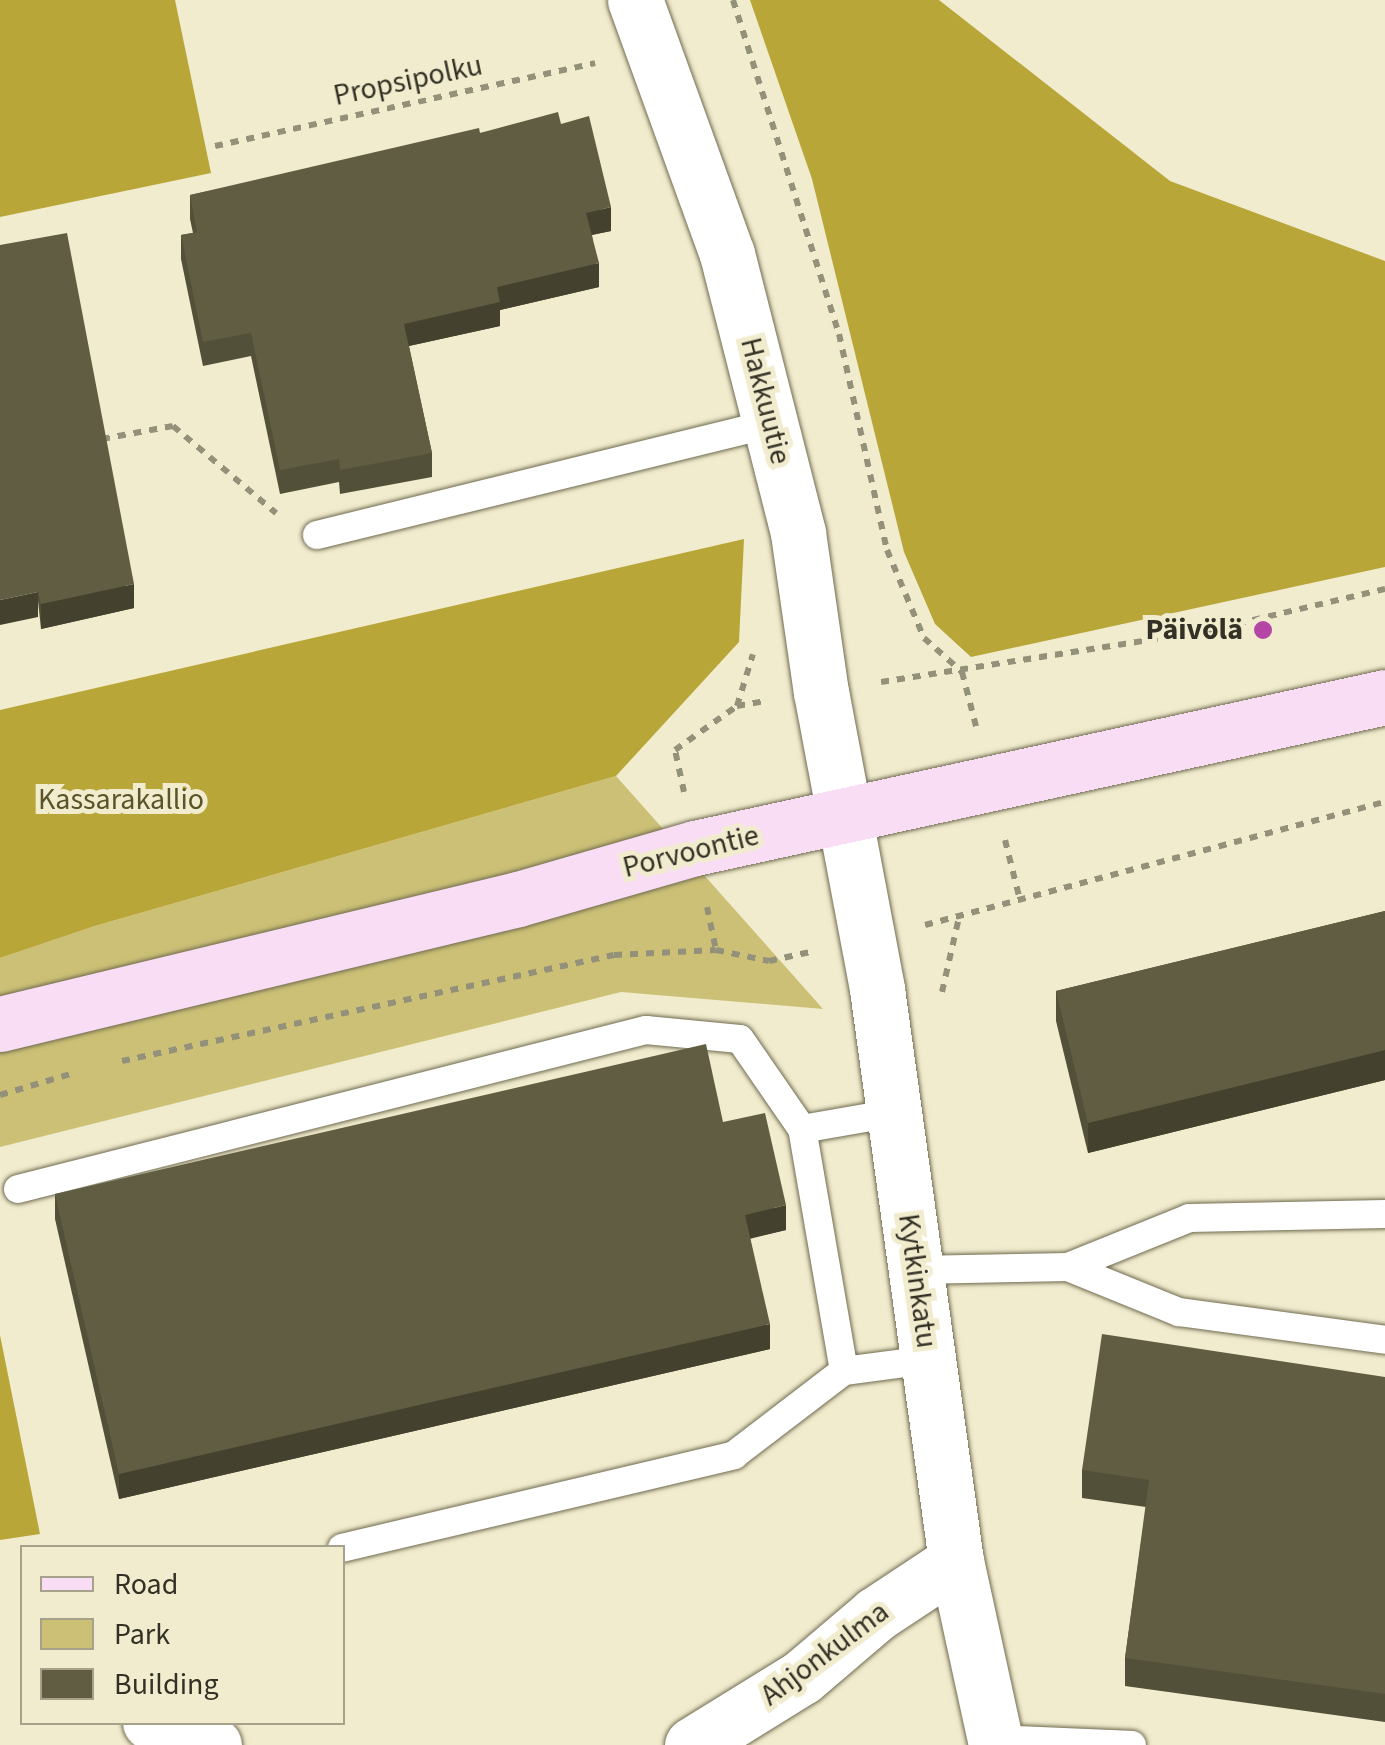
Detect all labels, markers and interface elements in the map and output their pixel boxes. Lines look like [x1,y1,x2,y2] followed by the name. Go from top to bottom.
[330,48,486,114] street label: Propsipolku
[732,334,798,468] street label: Hakkuutie
[1146,612,1243,648] place label: Päivölä
[1252,619,1274,641] marker: Päivölä
[38,782,204,818] park label: Kassarakallio
[619,818,763,886] street label: Porvoontie
[890,1212,944,1350] street label: Kytkinkatu
[20,1545,345,1725] legend
[114,1563,178,1606] text: Road
[754,1594,896,1714] street label: Ahjonkulma
[114,1613,170,1656] text: Park
[114,1663,219,1706] text: Building

